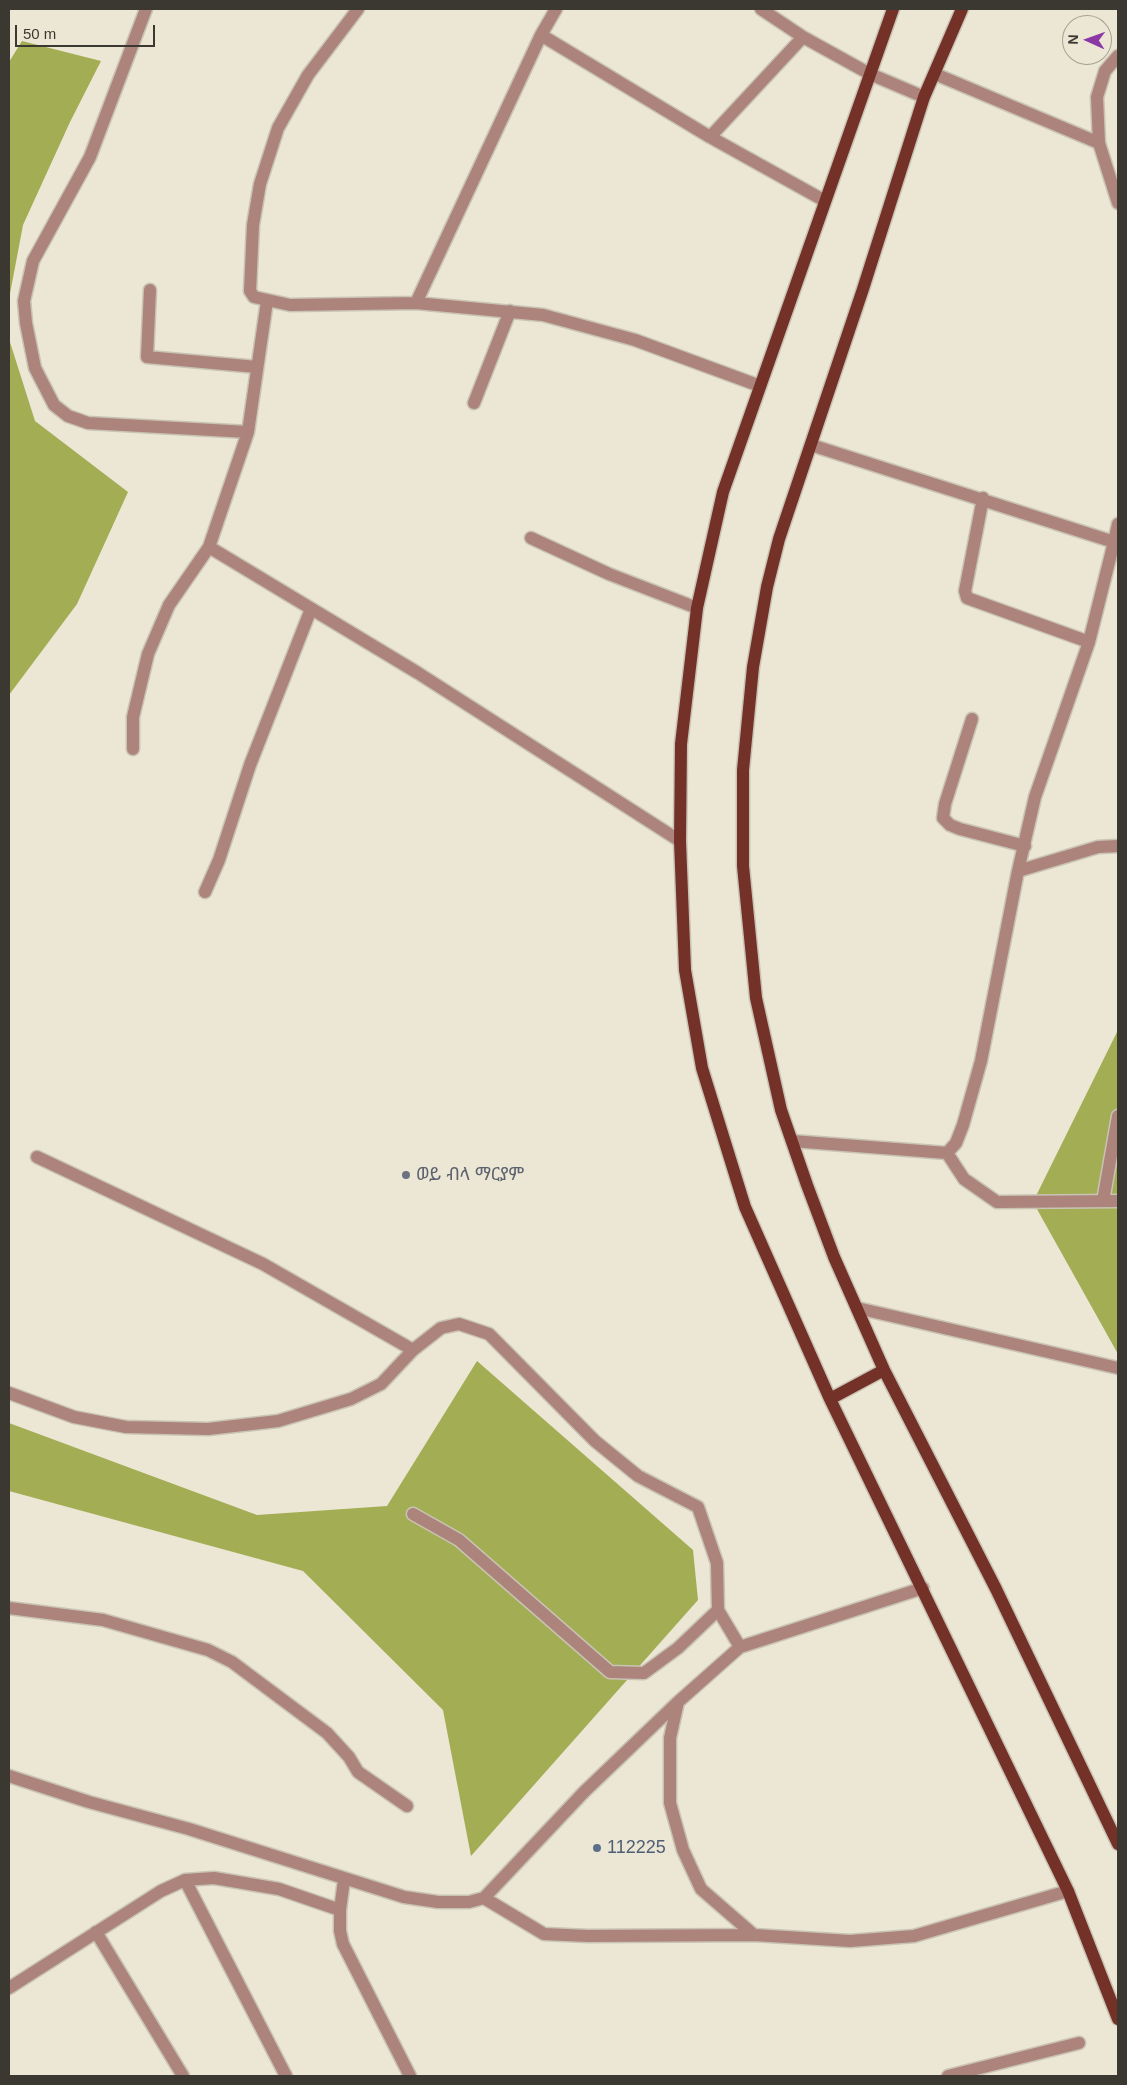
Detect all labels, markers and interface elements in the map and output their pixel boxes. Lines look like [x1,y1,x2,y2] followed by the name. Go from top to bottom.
[18,15,158,47] scale bar
[1062,15,1112,65] north arrow
[23,25,56,42] text: 50 m
[1065,34,1081,45] text: N
[416,1164,524,1186] place label: ወይ ብላ ማርያም
[400,1169,412,1181] marker: ወይ ብላ ማርያም
[607,1837,666,1859] place label: 112225
[591,1842,603,1854] marker: 112225

